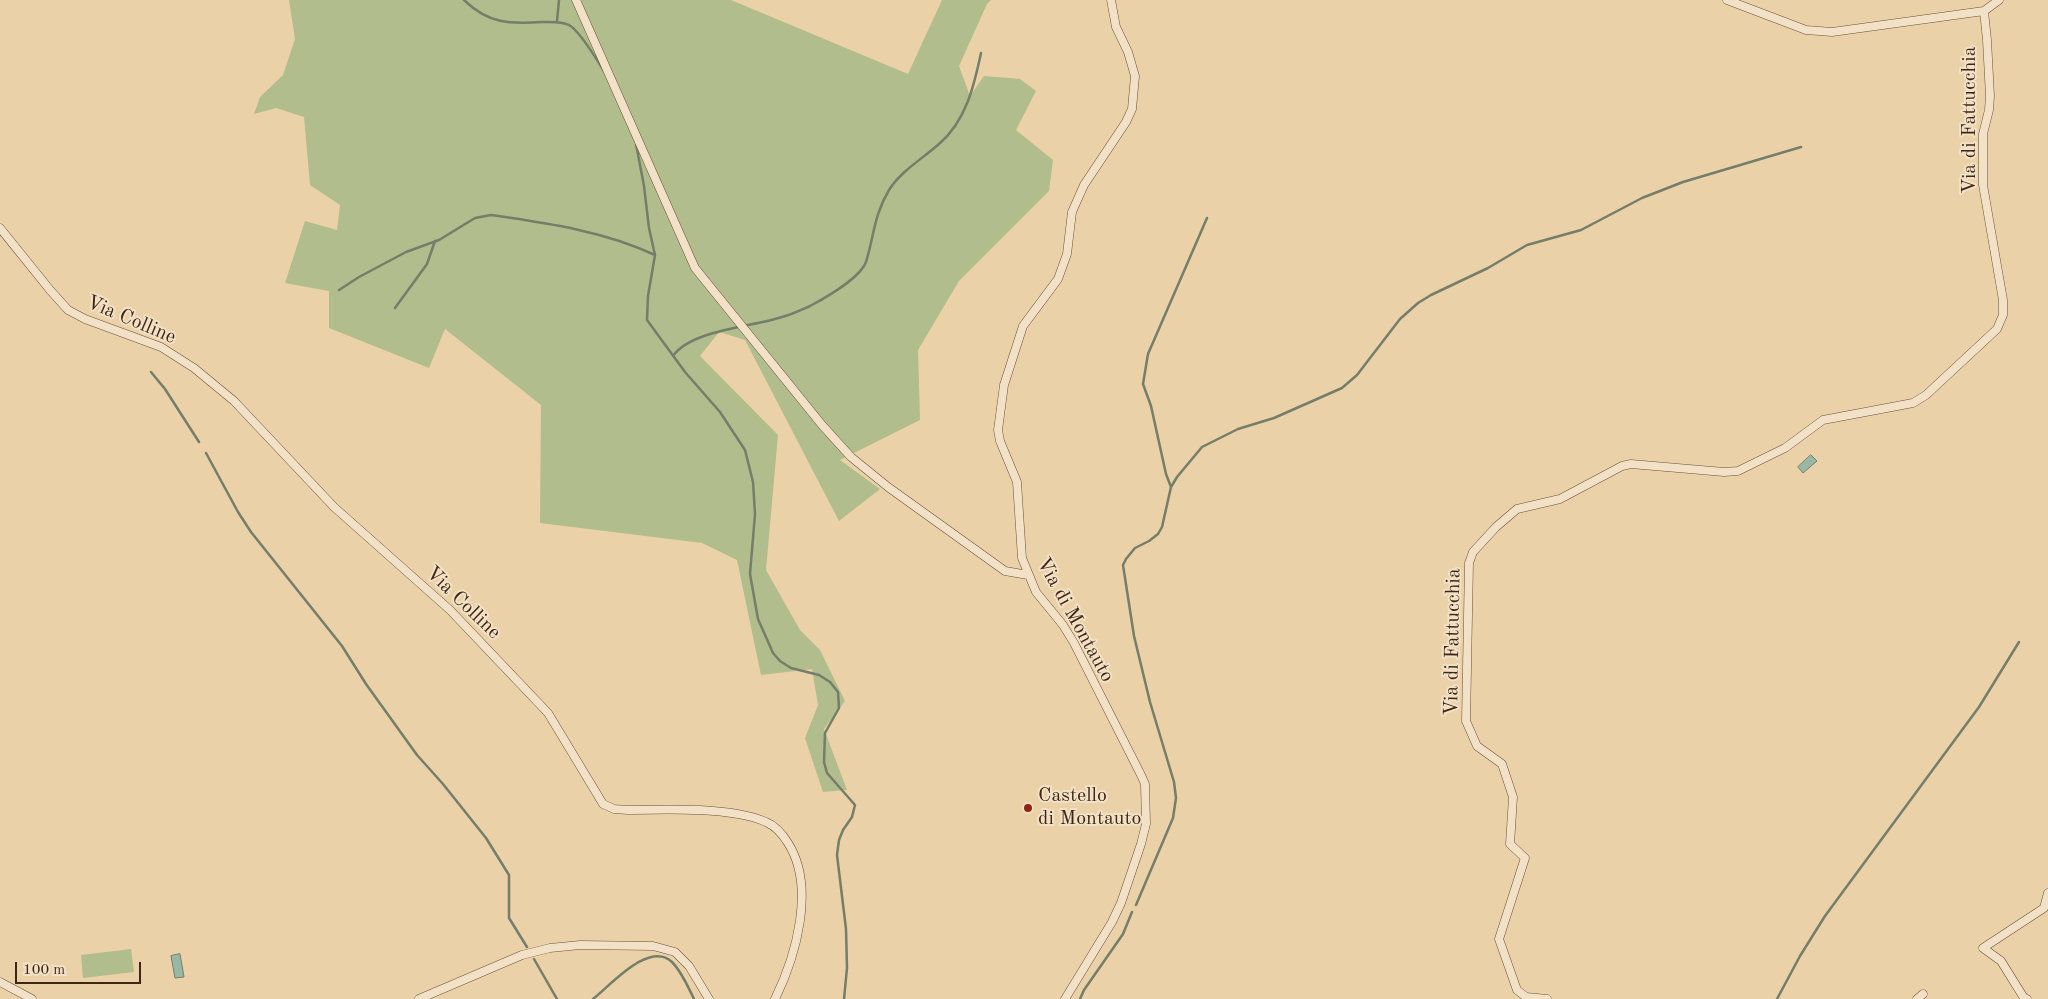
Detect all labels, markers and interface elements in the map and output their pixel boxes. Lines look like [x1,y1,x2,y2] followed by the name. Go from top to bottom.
[1958,46,1982,194] street label: Via di Fattucchia
[83,290,179,350] street label: Via Colline
[1031,553,1119,687] street label: Via di Montauto
[421,561,505,645] street label: Via Colline
[1440,568,1466,716] street label: Via di Fattucchia
[1038,784,1141,831] place label: Castello di Montauto
[1022,802,1034,814] marker: Castello di Montauto
[18,952,144,984] scale bar
[23,963,65,978] text: 100 m

